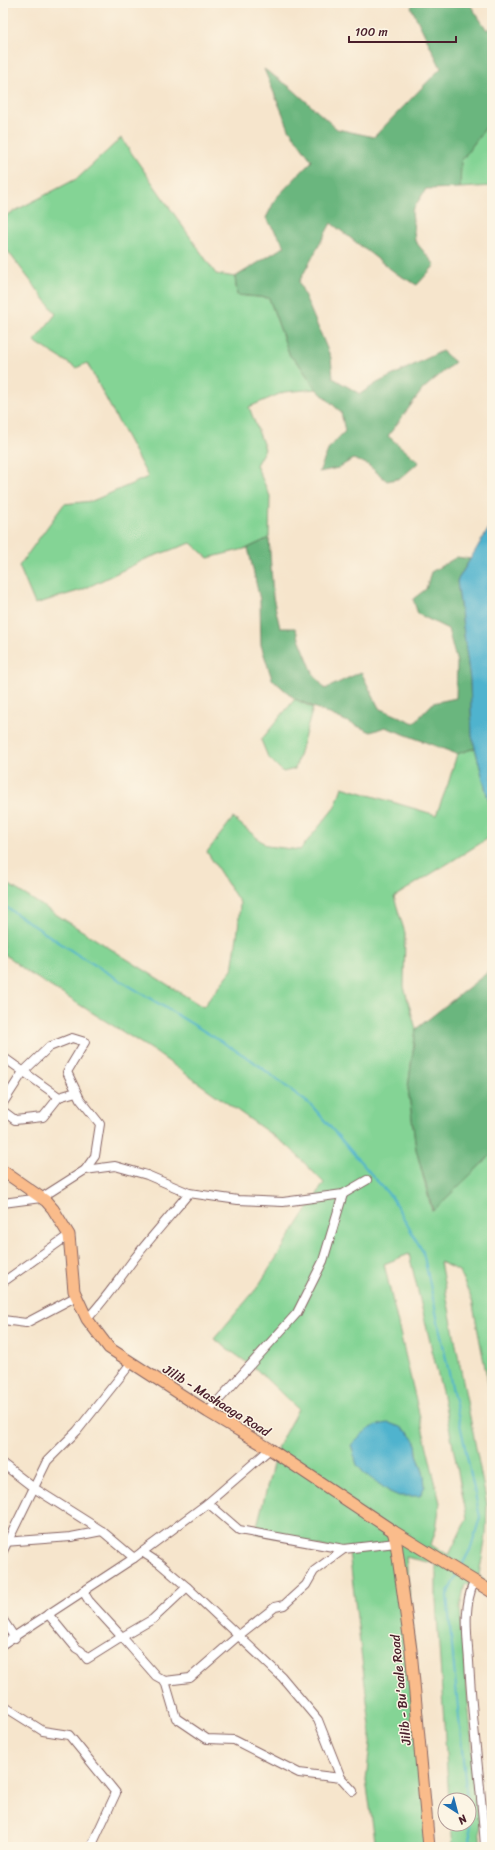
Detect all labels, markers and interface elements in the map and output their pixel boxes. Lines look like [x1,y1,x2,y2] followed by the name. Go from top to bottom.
[349,18,456,44] scale bar
[355,21,388,43] text: 100 m
[157,1357,276,1443] street label: Jilib - Mashaaga Road
[383,1632,418,1747] street label: Jilib - Bu'aale Road
[437,1792,477,1832] north arrow
[454,1809,472,1830] text: N

